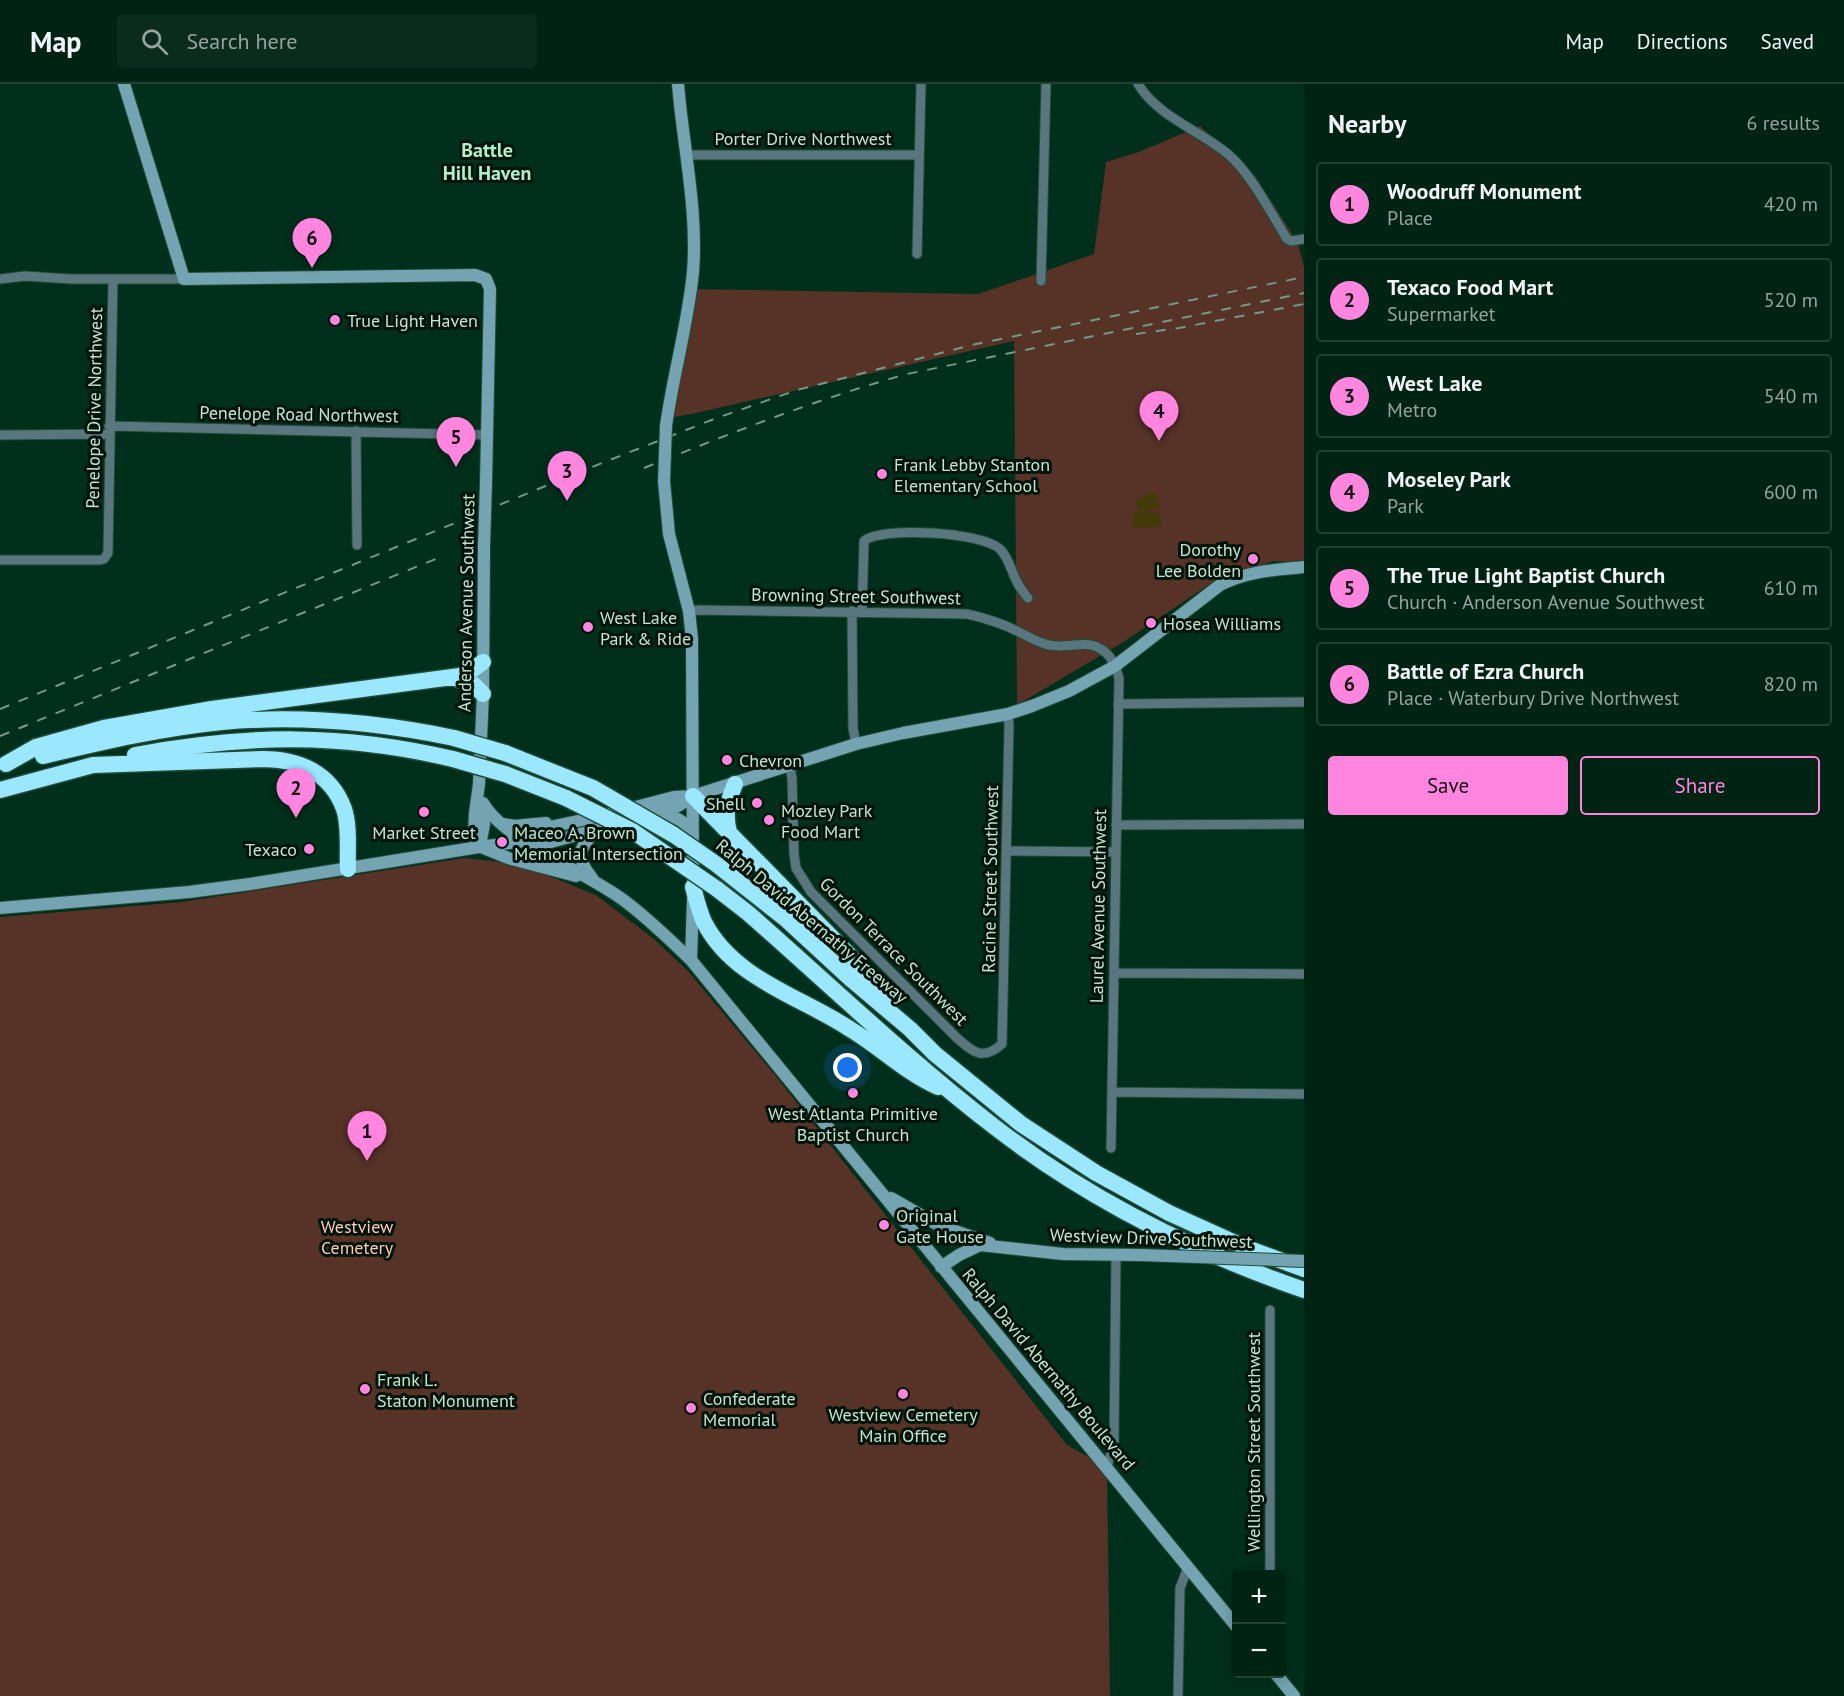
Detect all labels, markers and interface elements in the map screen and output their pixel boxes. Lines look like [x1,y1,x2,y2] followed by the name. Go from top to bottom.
[117,14,537,68] search box
[30,23,81,60] text: Map
[138,25,171,58] icon: search
[186,27,297,55] text: Search here
[1565,28,1604,55] text: Map
[1637,28,1728,55] text: Directions
[1761,28,1814,55] text: Saved
[1328,107,1406,140] text: Nearby
[1747,110,1820,136] text: 6 results
[714,127,892,150] street label: Porter Drive Northwest
[443,137,531,186] district label: Battle Hill Haven
[1387,177,1581,205] text: Woodruff Monument
[1344,191,1355,217] text: 1
[1764,191,1818,217] text: 420 m
[1387,205,1433,231] text: Place
[292,218,332,268] pin: 6
[1387,273,1553,301] text: Texaco Food Mart
[1344,287,1355,313] text: 2
[1764,287,1818,313] text: 520 m
[1387,301,1495,327] text: Supermarket
[81,307,107,509] street label: Penelope Drive Northwest
[347,309,478,332] place label: True Light Haven
[328,313,342,327] marker: True Light Haven
[1387,369,1482,397] text: West Lake
[1344,383,1355,409] text: 3
[1764,383,1818,409] text: 540 m
[1140,392,1178,441] pin: 4
[1387,397,1437,423] text: Metro
[199,401,399,427] street label: Penelope Road Northwest
[436,418,476,467] pin: 5
[548,452,586,501] pin: 3
[894,453,1050,497] place label: Frank Lebby Stanton Elementary School
[1387,465,1511,493] text: Moseley Park
[875,467,889,481] marker: Frank Lebby Stanton Elementary School
[1344,479,1355,505] text: 4
[1764,479,1818,505] text: 600 m
[1387,493,1424,519] text: Park
[453,494,479,712] street label: Anderson Avenue Southwest
[1156,538,1242,582] place label: Dorothy Lee Bolden
[1246,552,1260,566] marker: Dorothy Lee Bolden
[1387,561,1665,589] text: The True Light Baptist Church
[1344,575,1355,601] text: 5
[1764,575,1818,601] text: 610 m
[751,583,961,609] street label: Browning Street Southwest
[1387,589,1705,615] text: Church · Anderson Avenue Southwest
[600,606,691,650] place label: West Lake Park & Ride
[1163,612,1281,635] place label: Hosea Williams
[1144,616,1158,630] marker: Hosea Williams
[581,620,595,634] marker: West Lake Park & Ride
[1387,657,1584,685] text: Battle of Ezra Church
[1344,671,1355,697] text: 6
[1764,671,1818,697] text: 820 m
[1387,685,1679,711] text: Place · Waterbury Drive Northwest
[739,749,802,772] place label: Chevron
[720,753,734,767] marker: Chevron
[1328,756,1568,815] button: Save
[1580,756,1820,815] button: Share
[276,768,316,818] pin: 2
[977,785,1003,973] street label: Racine Street Southwest
[706,792,746,815] place label: Shell
[750,796,764,810] marker: Shell
[781,799,873,843] place label: Mozley Park Food Mart
[417,805,431,819] marker: Market Street
[1085,809,1111,1003] street label: Laurel Avenue Southwest
[762,813,776,827] marker: Mozley Park Food Mart
[372,821,476,844] place label: Market Street
[514,821,683,865] place label: Maceo A. Brown Memorial Intersection
[711,834,913,1009] street label: Ralph David Abernathy Freeway
[495,835,509,849] marker: Maceo A. Brown Memorial Intersection
[245,838,297,861] place label: Texaco
[302,842,316,856] marker: Texaco
[815,872,973,1030] street label: Gordon Terrace Southwest
[833,1053,862,1082] your location
[846,1086,860,1100] marker: West Atlanta Primitive Baptist Church
[768,1102,938,1146] place label: West Atlanta Primitive Baptist Church
[348,1112,386,1161] pin: 1
[896,1204,984,1248] place label: Original Gate House
[321,1215,394,1259] park label: Westview Cemetery
[877,1218,891,1232] marker: Original Gate House
[1049,1223,1253,1253] street label: Westview Drive Southwest
[958,1263,1140,1475] street label: Ralph David Abernathy Boulevard
[1242,1332,1265,1552] street label: Wellington Street Southwest
[377,1368,515,1412] place label: Frank L. Staton Monument
[358,1382,372,1396] marker: Frank L. Staton Monument
[703,1387,796,1431] place label: Confederate Memorial
[896,1387,910,1401] marker: Westview Cemetery Main Office
[684,1401,698,1415] marker: Confederate Memorial
[828,1403,978,1447] place label: Westview Cemetery Main Office
[1232,1570,1286,1678] map controls
[1232,1570,1286,1624] button: +
[1232,1624,1286,1678] button: −

